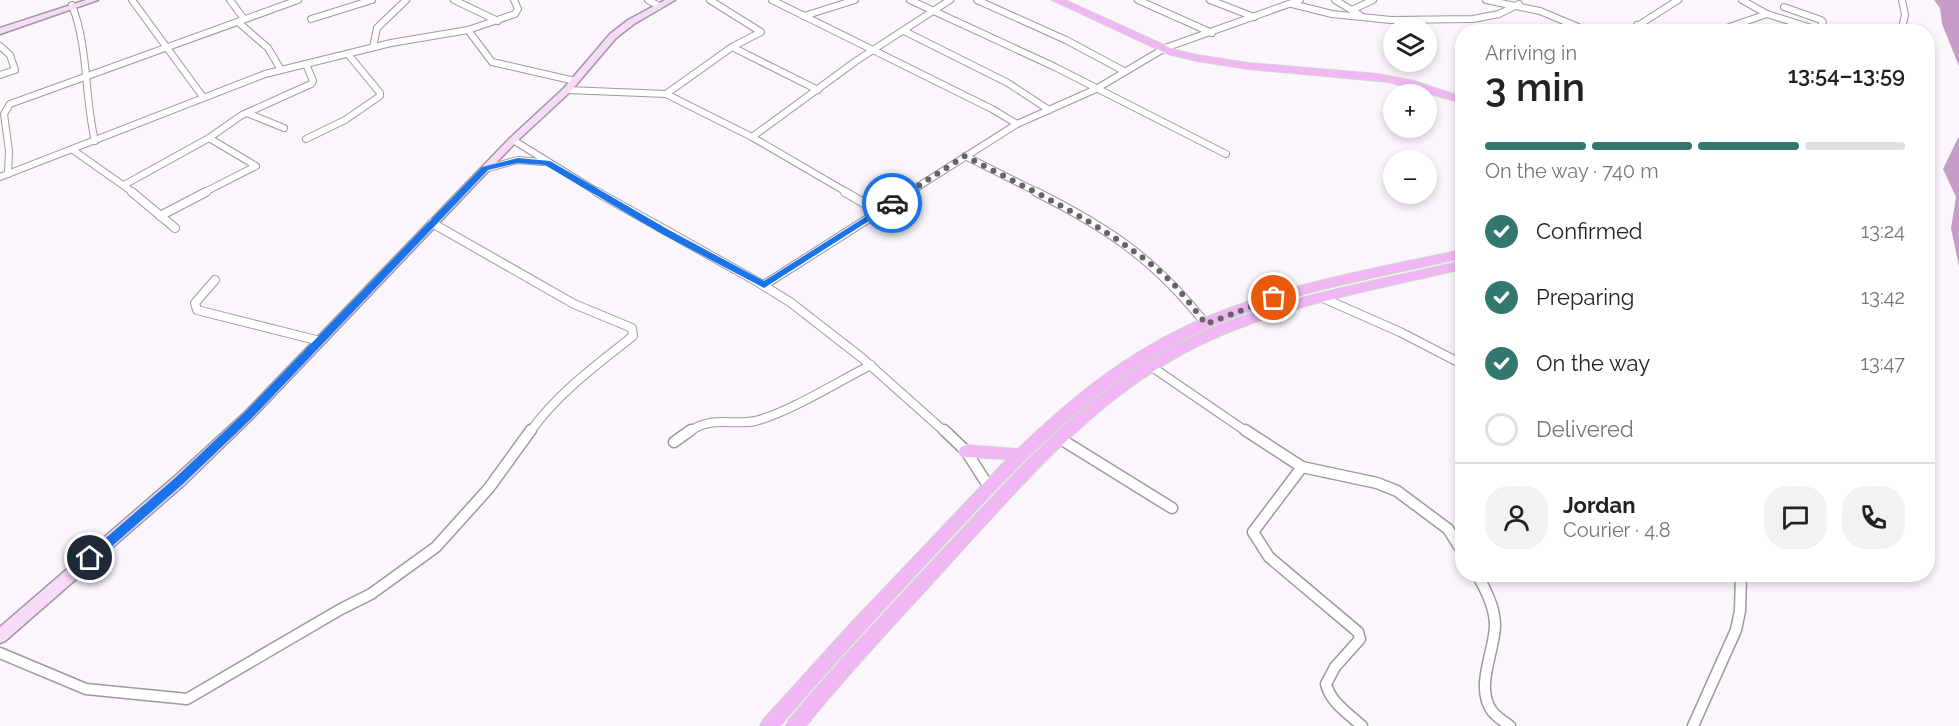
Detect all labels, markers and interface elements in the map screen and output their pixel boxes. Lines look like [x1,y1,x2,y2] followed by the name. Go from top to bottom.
[1383,18,1437,204] map controls
[1383,18,1437,72] button: layers
[1485,41,1577,65] text: Arriving in
[1788,62,1905,88] text: 13:54–13:59
[1485,64,1585,110] text: 3 min
[1383,84,1437,138] button: +
[1383,150,1437,204] button: −
[1485,159,1659,183] text: On the way · 740 m
[862,173,922,233] courier
[876,187,909,220] icon: car
[1485,215,1518,248] icon: check
[1536,218,1643,244] text: Confirmed
[1861,219,1905,243] text: 13:24
[1248,272,1299,323] pin
[1257,281,1290,314] icon: bag
[1485,281,1518,314] icon: check
[1536,284,1634,310] text: Preparing
[1861,285,1905,309] text: 13:42
[1485,347,1518,380] icon: check
[1536,350,1650,376] text: On the way
[1860,351,1905,375] text: 13:47
[1536,416,1634,442] text: Delivered
[1485,486,1548,549] button: person
[1764,486,1827,549] button: chat
[1842,486,1905,549] button: phone
[1563,492,1635,518] text: Jordan
[1563,518,1671,542] text: Courier · 4.8
[64,532,115,583] pin
[73,541,106,574] icon: home

